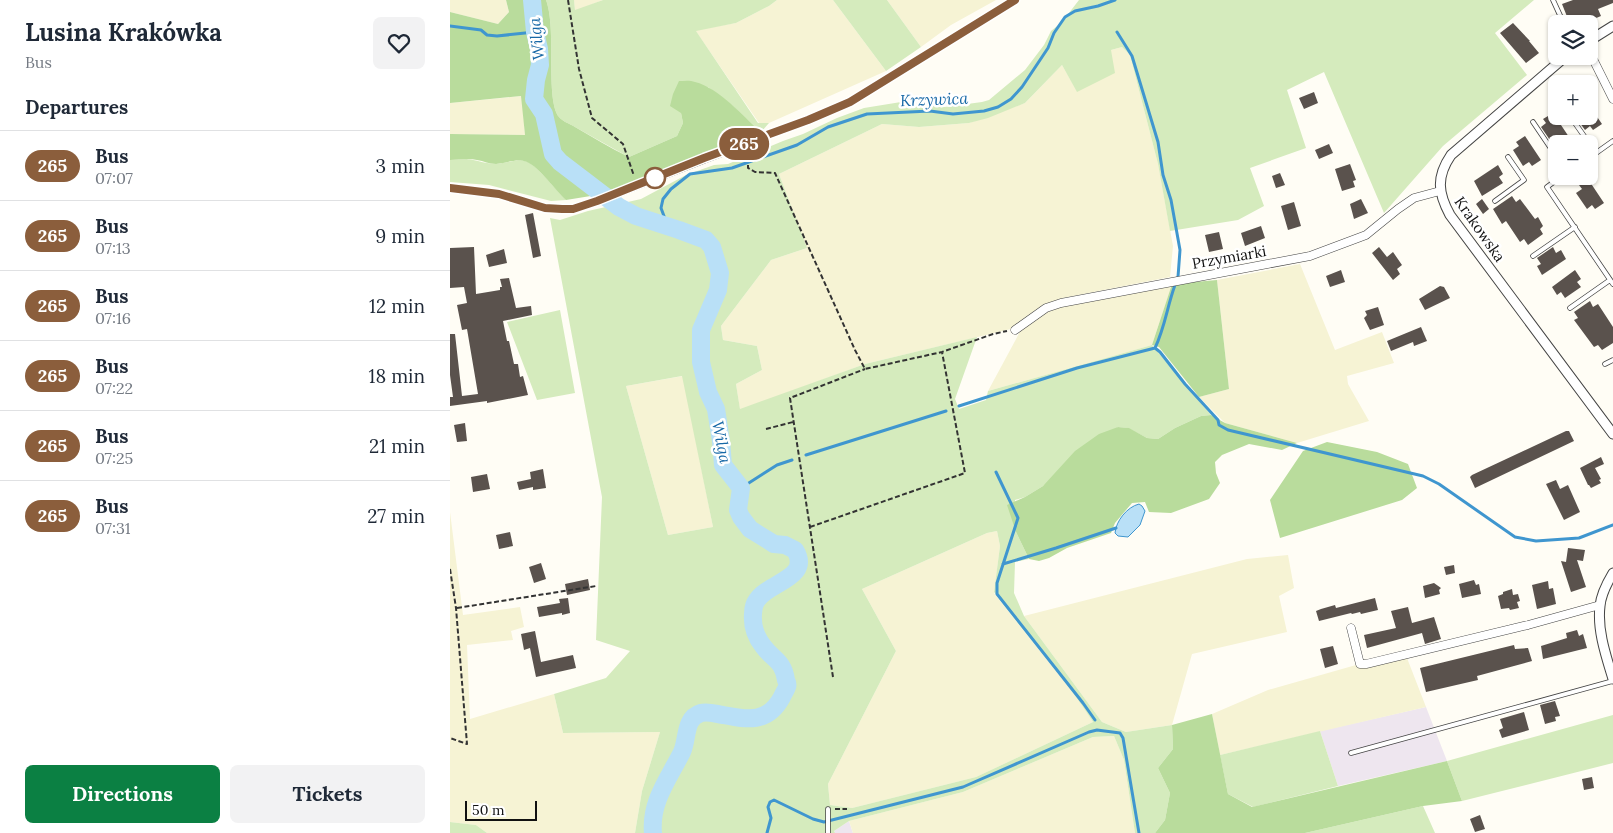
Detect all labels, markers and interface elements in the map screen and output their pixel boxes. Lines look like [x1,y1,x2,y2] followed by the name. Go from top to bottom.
[1548,15,1598,185] map controls
[1548,15,1598,65] button: layers
[25,17,222,48] text: Lusina Krakówka
[373,17,425,69] button: heart
[524,17,548,61] water label: Wilga
[25,52,52,72] text: Bus
[1548,75,1598,125] button: +
[900,88,969,110] water label: Krzywica
[25,95,128,119] text: Departures
[715,128,773,160] line badge: 265
[729,132,759,155] text: 265
[1548,135,1598,185] button: −
[95,144,128,168] text: Bus
[38,154,67,177] text: 265
[376,154,425,178] text: 3 min
[644,167,666,189] unlabelled marker
[95,168,133,188] text: 07:07
[1451,193,1510,266] street label: Krakowska
[95,214,128,238] text: Bus
[38,224,67,247] text: 265
[375,224,425,248] text: 9 min
[95,238,131,258] text: 07:13
[1190,241,1268,273] street label: Przymiarki
[95,284,128,308] text: Bus
[38,294,67,317] text: 265
[369,294,425,318] text: 12 min
[95,308,131,328] text: 07:16
[95,354,128,378] text: Bus
[38,364,67,387] text: 265
[369,364,425,388] text: 18 min
[95,378,133,398] text: 07:22
[708,419,736,465] water label: Wilga
[95,424,128,448] text: Bus
[38,434,67,457] text: 265
[369,434,425,458] text: 21 min
[95,448,133,468] text: 07:25
[95,494,128,518] text: Bus
[38,504,67,527] text: 265
[367,504,425,528] text: 27 min
[95,518,131,538] text: 07:31
[25,765,220,823] button: Directions
[230,765,425,823] button: Tickets
[465,798,538,821] scale bar
[472,801,505,819] text: 50 m

